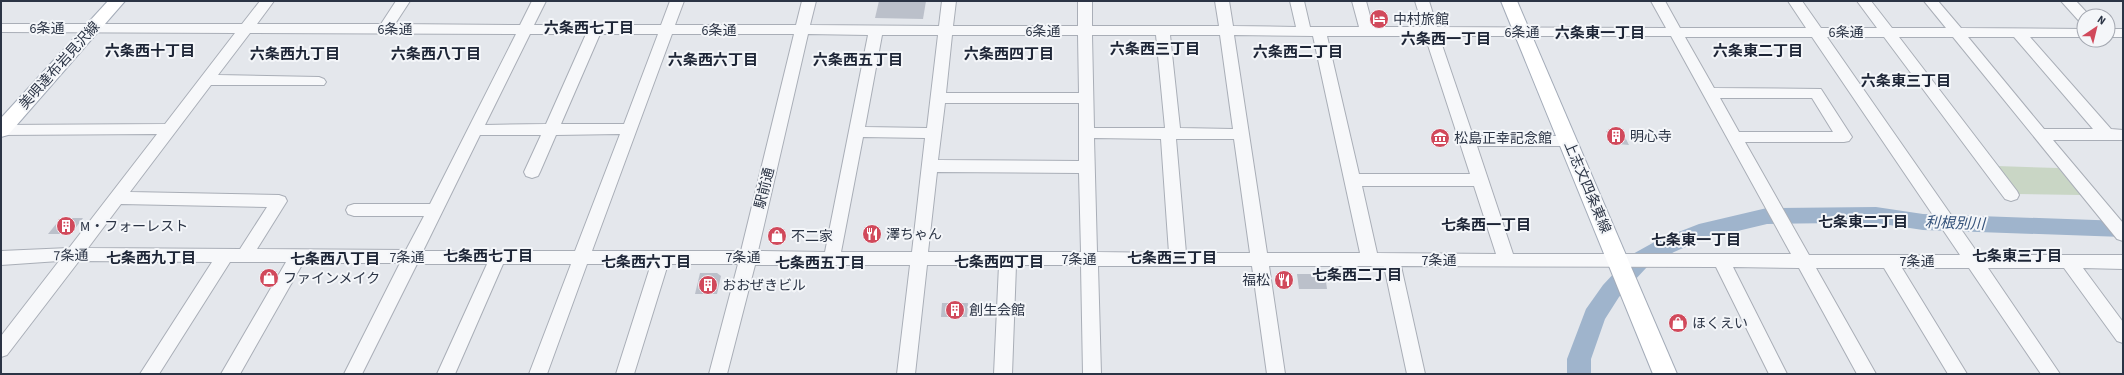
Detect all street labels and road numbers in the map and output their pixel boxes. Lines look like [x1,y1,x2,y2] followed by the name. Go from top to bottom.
[15,17,105,114] street label: 美唄達布岩見沢線
[30,19,64,39] street label: 6条通
[378,20,412,40] street label: 6条通
[702,21,736,41] street label: 6条通
[1026,22,1060,42] street label: 6条通
[1505,23,1539,43] street label: 6条通
[1828,23,1864,43] street label: 6条通
[1559,138,1615,236] street label: 上志文四条東線
[750,165,780,211] street label: 駅前通
[53,246,89,266] street label: 7条通
[390,248,424,268] street label: 7条通
[726,248,760,268] street label: 7条通
[1062,250,1096,270] street label: 7条通
[1422,251,1456,271] street label: 7条通
[1900,252,1934,272] street label: 7条通

